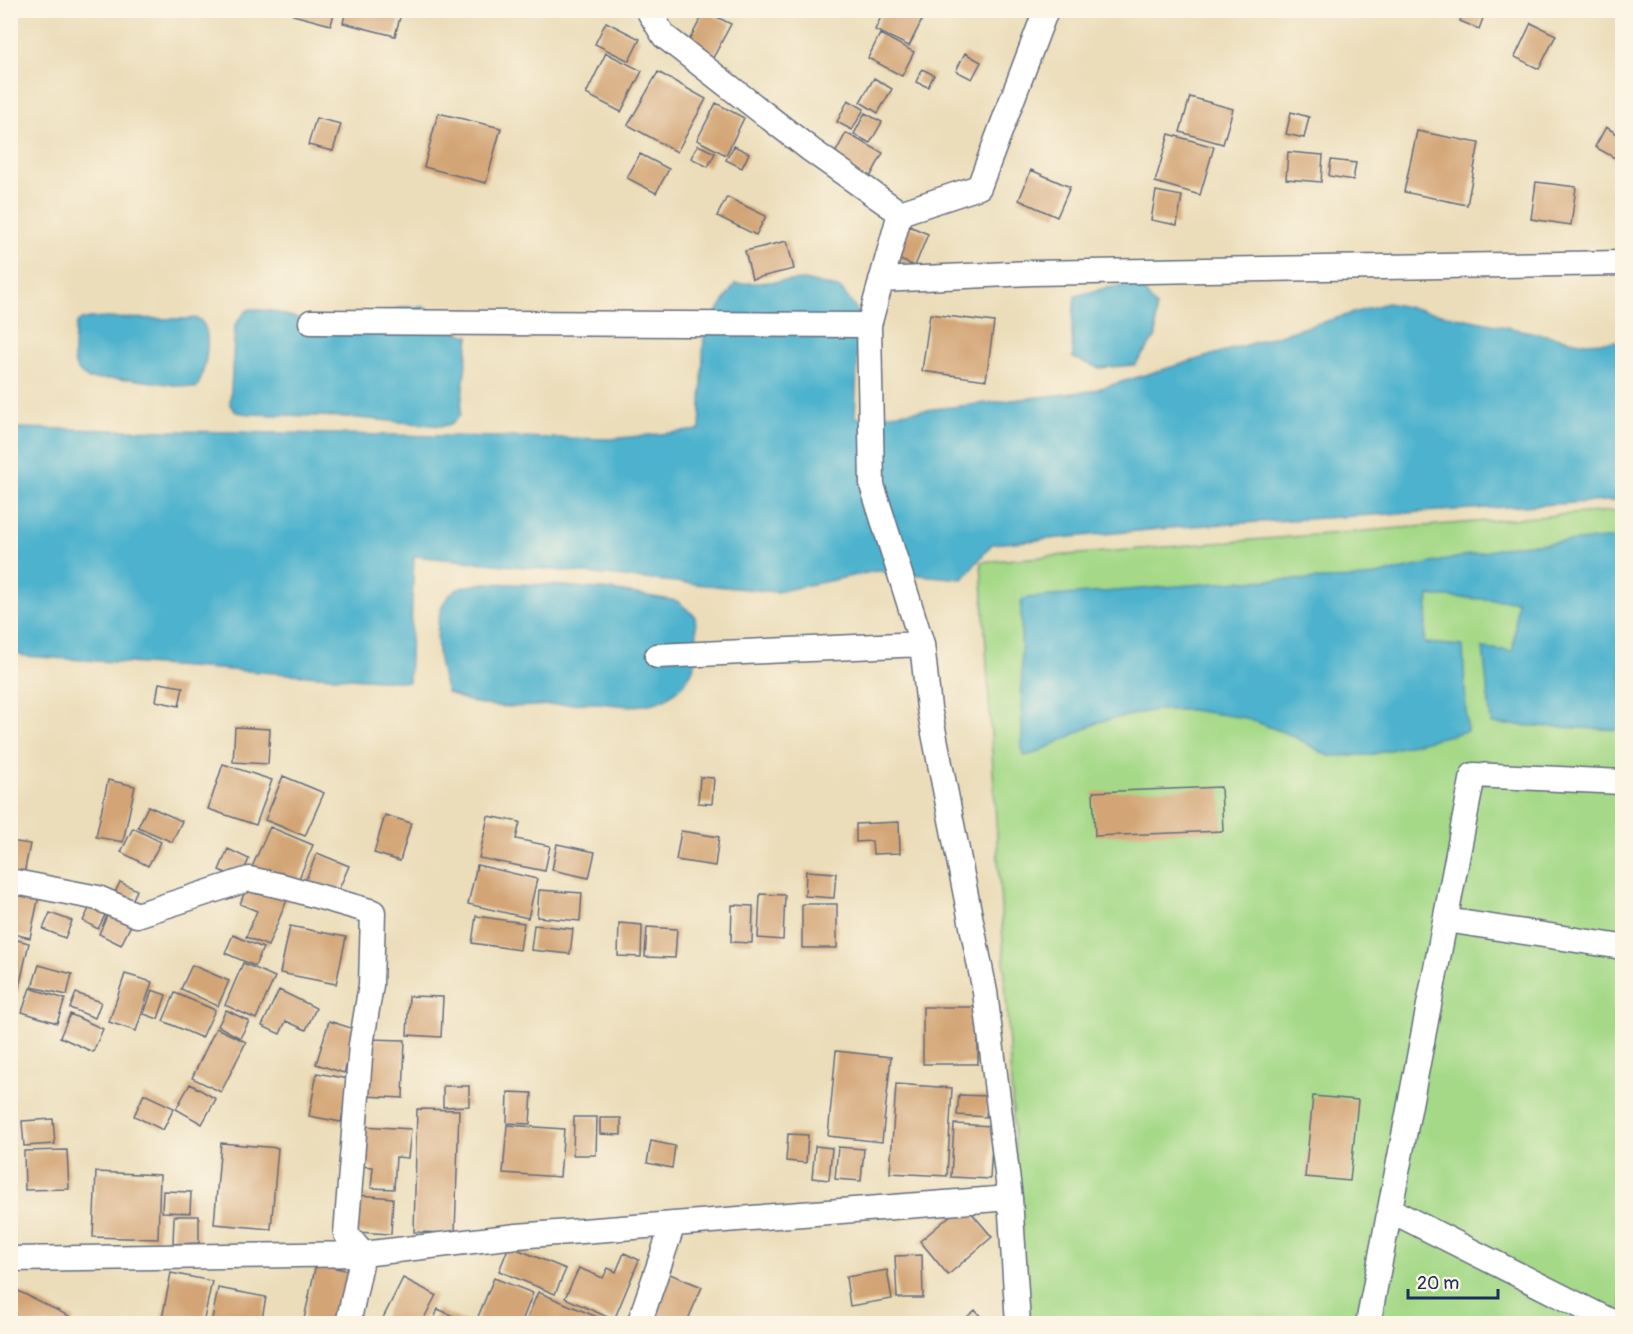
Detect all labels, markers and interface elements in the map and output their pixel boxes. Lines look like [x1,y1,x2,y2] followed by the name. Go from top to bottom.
[1408,1262,1498,1300] scale bar
[1417,1272,1459,1295] text: 20 m

